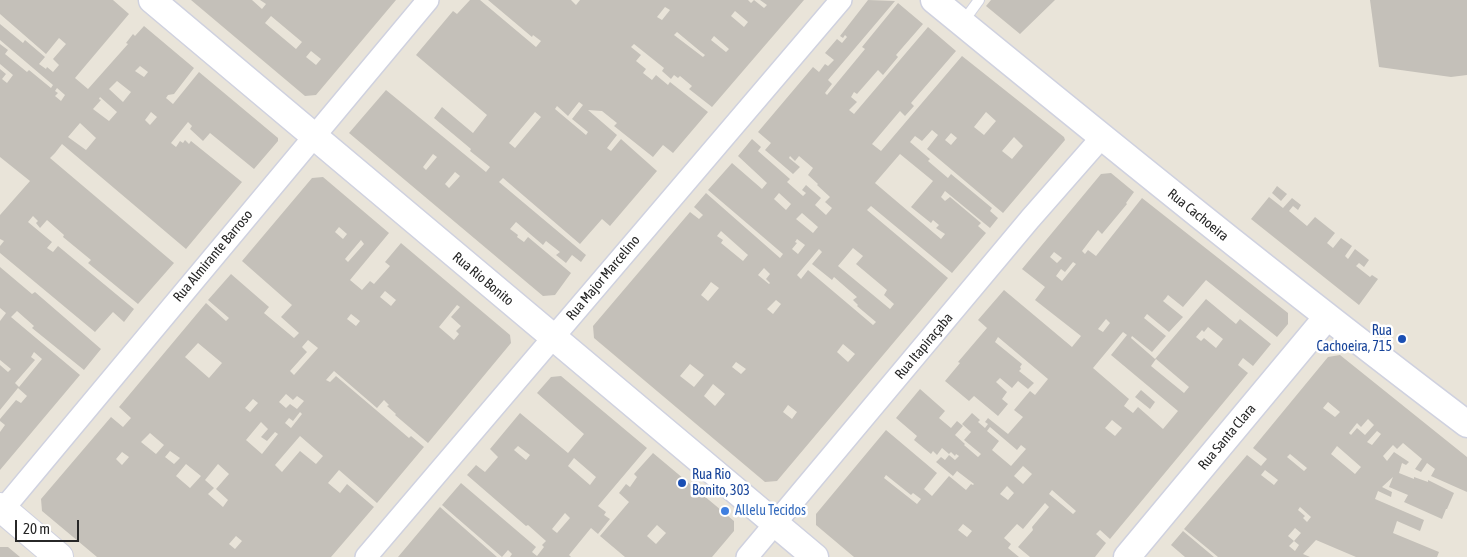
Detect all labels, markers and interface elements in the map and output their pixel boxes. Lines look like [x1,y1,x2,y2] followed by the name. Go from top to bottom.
[1164,185,1232,245] street label: Rua Cachoeira
[170,207,256,305] street label: Rua Almirante Barroso
[563,232,643,324] street label: Rua Major Marcelino
[449,249,517,309] street label: Rua Rio Bonito
[891,309,957,383] street label: Rua Itapiraçaba
[1317,323,1392,356] place label: Rua Cachoeira, 715
[1396,333,1408,345] marker: Rua Cachoeira, 715
[1195,401,1259,473] street label: Rua Santa Clara
[692,467,750,500] place label: Rua Rio Bonito, 303
[676,477,688,489] marker: Rua Rio Bonito, 303
[735,503,806,519] place label: Allelu Tecidos
[719,505,731,517] marker: Allelu Tecidos
[18,510,81,542] scale bar
[23,520,50,537] text: 20 m

